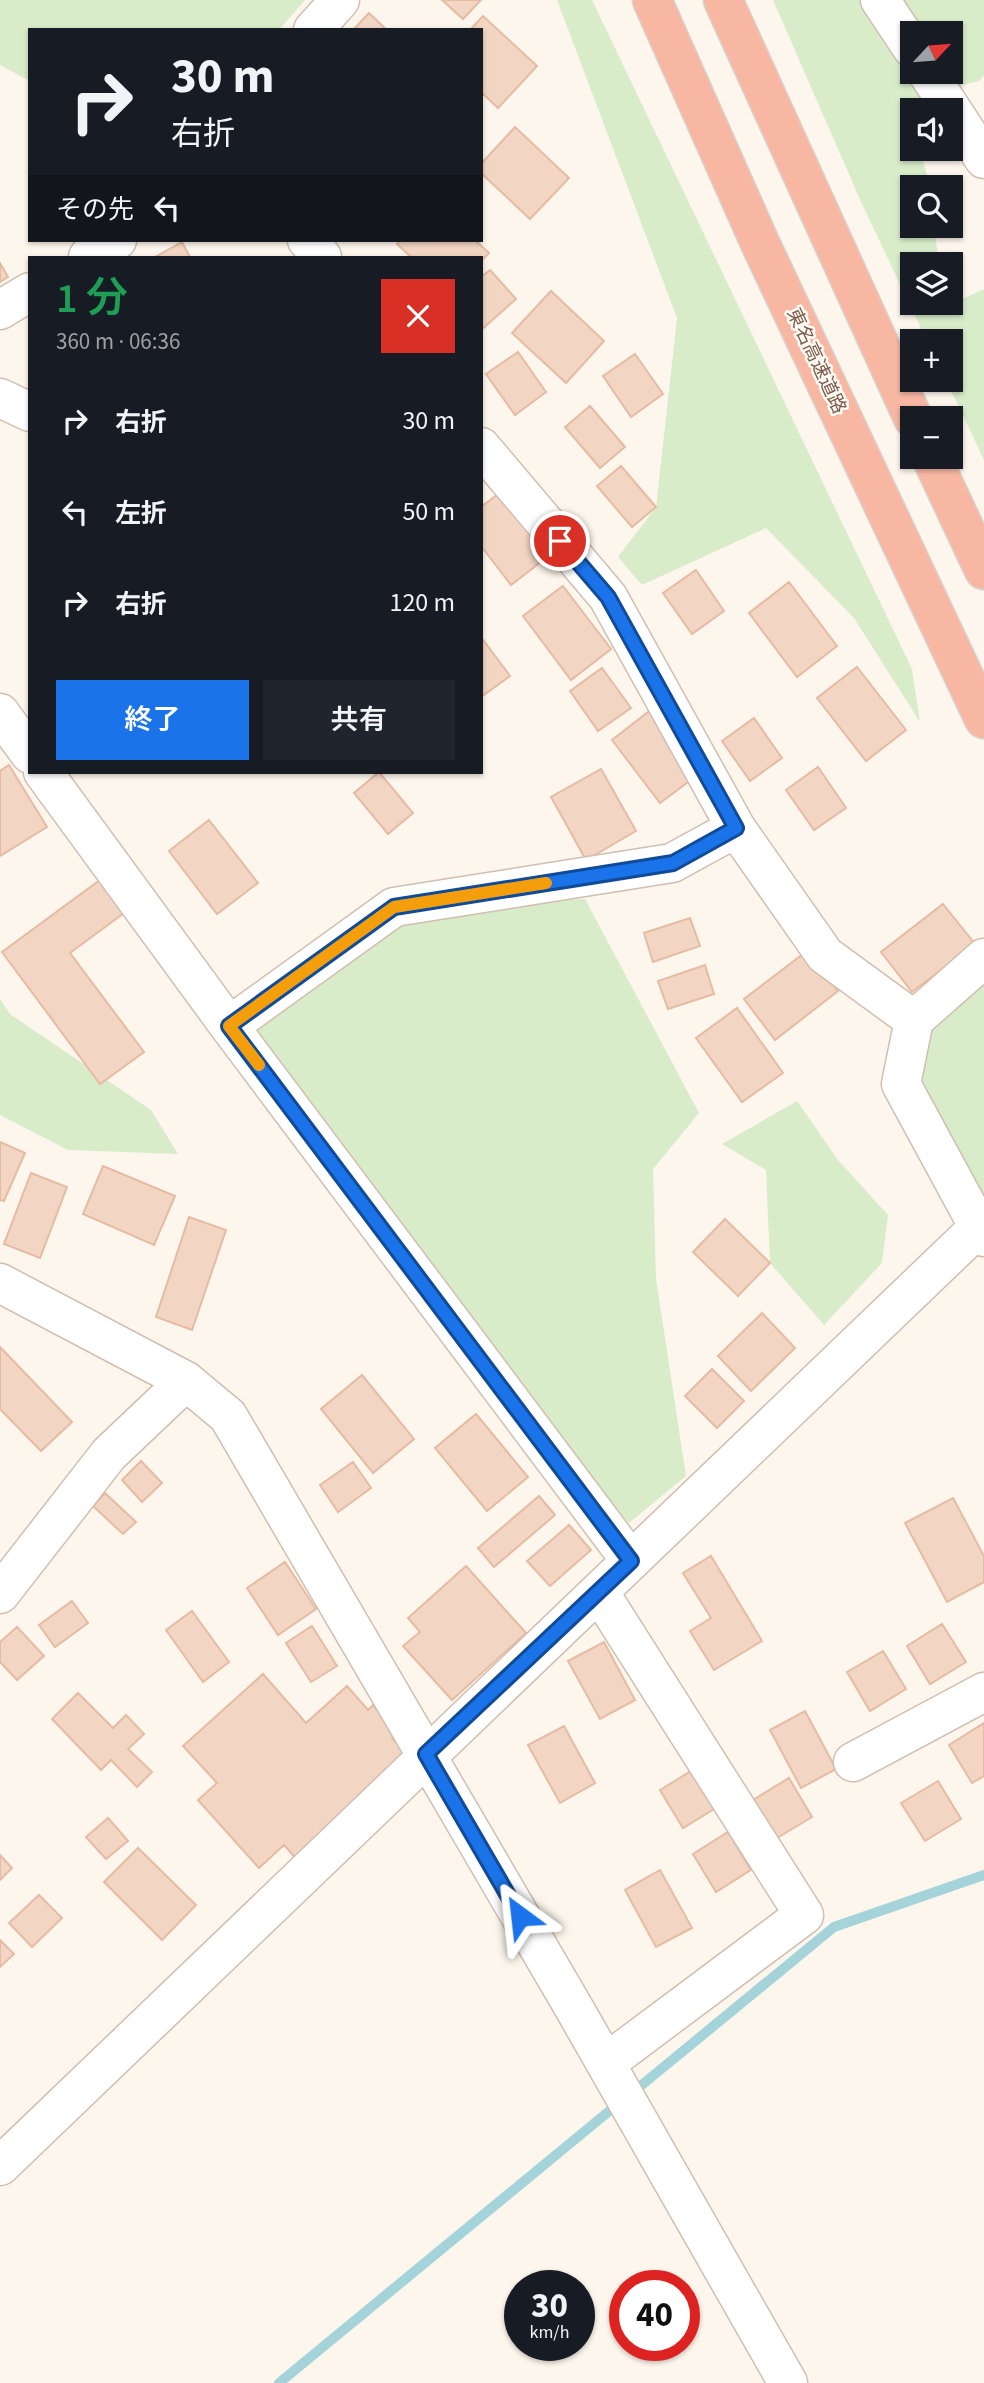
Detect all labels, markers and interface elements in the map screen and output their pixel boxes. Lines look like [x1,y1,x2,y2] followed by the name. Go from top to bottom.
[900,21,962,84] north arrow
[900,21,963,469] map controls
[171,42,275,112] text: 30 m
[56,56,147,147] icon: right
[900,98,963,161] button: sound
[171,111,235,157] text: 右折
[900,175,963,238] button: search
[148,189,186,227] icon: left
[56,191,134,228] text: その先
[900,252,963,315] button: layers
[56,269,128,329] text: 1 分
[381,279,455,353] button: close
[780,304,852,418] street label: 東名高速道路
[56,325,180,358] text: 360 m · 06:36
[900,329,963,392] button: +
[56,402,94,440] icon: right
[402,402,455,439] text: 30 m
[115,404,167,441] text: 右折
[900,406,963,469] button: −
[56,493,94,531] icon: left
[402,493,455,530] text: 50 m
[115,495,167,532] text: 左折
[530,511,590,571] pin
[541,522,579,560] icon: arrive
[56,584,94,622] icon: right
[389,584,455,621] text: 120 m
[115,586,167,623] text: 右折
[56,680,249,760] button: 終了
[263,680,455,760] button: 共有
[483,1879,557,1953] position arrow
[609,2270,700,2361] speed limit sign: 40
[531,2281,568,2331] text: 30
[530,2320,569,2345] text: km/h

